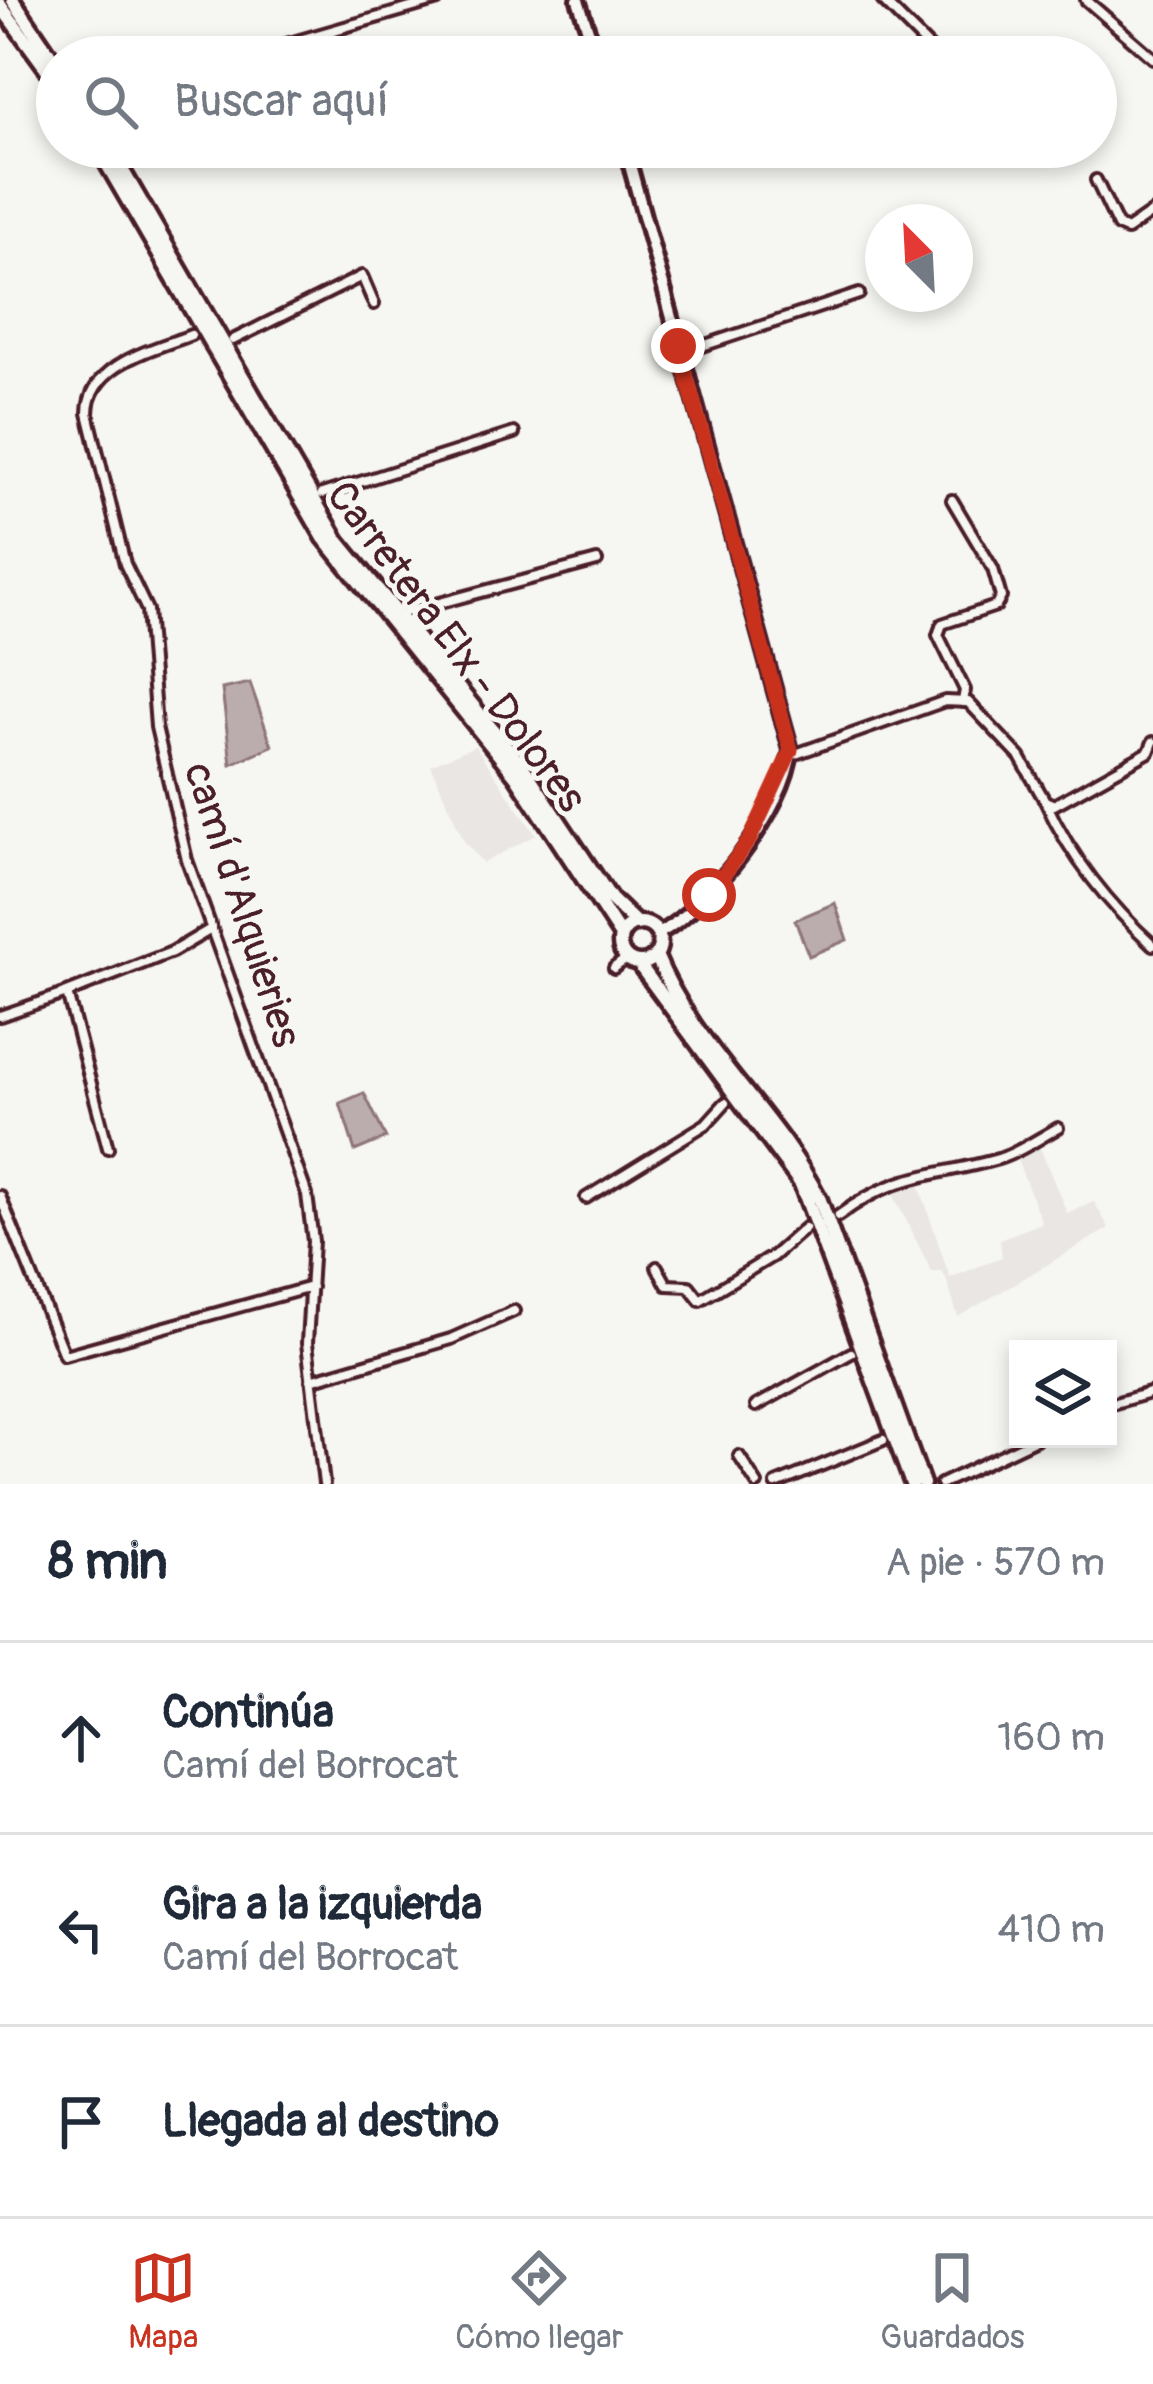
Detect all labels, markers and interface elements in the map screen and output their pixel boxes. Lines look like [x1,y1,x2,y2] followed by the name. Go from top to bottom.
[36,36,1117,168] search box
[78,69,144,135] icon: search
[174,74,389,130] text: Buscar aquí
[865,204,973,312] north arrow
[651,319,705,373] route end
[315,471,597,823] street label: Carretera Elx - Dolores
[172,756,313,1054] street label: camí d'Alquieries
[682,868,736,922] route start
[1009,1340,1117,1448] map controls
[1009,1340,1117,1448] button: layers
[48,1530,168,1594] text: 8 min
[886,1538,1105,1587] text: A pie · 570 m
[162,1685,334,1741] text: Continúa
[48,1705,114,1771] icon: ahead
[997,1713,1105,1762] text: 160 m
[162,1741,458,1790] text: Camí del Borrocat
[162,1877,482,1933] text: Gira a la izquierda
[48,1897,114,1963] icon: left
[997,1905,1105,1954] text: 410 m
[162,1933,458,1982] text: Camí del Borrocat
[48,2089,114,2155] icon: arrive
[162,2094,499,2150] text: Llegada al destino
[128,2245,198,2358] tab: Mapa
[455,2245,623,2358] tab: Cómo llegar
[880,2245,1025,2358] tab: Guardados

